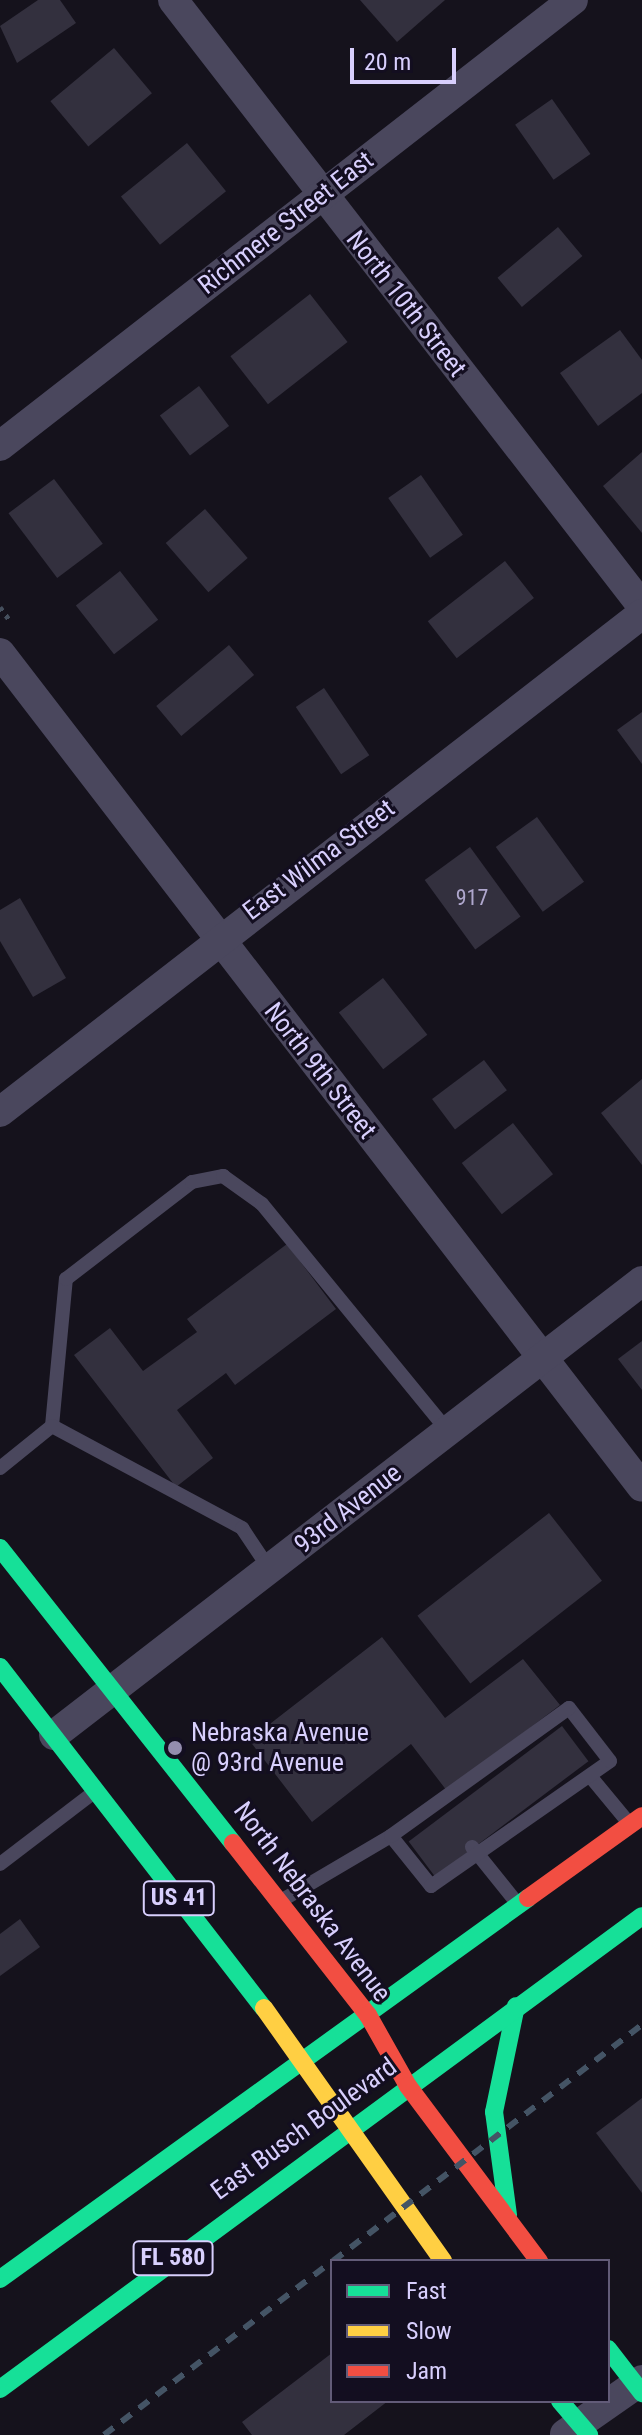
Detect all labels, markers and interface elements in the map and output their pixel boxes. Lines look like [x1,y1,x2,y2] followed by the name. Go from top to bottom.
[354,32,460,82] scale bar
[364,48,411,76] text: 20 m
[192,145,380,301] street label: Richmere Street East
[339,225,473,383] street label: North 10th Street
[237,793,401,927] street label: East Wilma Street
[456,885,488,911] house number: 917
[257,997,383,1145] street label: North 9th Street
[288,1458,408,1560] street label: 93rd Avenue
[191,1717,369,1778] place label: Nebraska Avenue @ 93rd Avenue
[166,1739,184,1757] marker: Nebraska Avenue @ 93rd Avenue
[227,1796,397,2008] street label: North Nebraska Avenue
[141,1878,217,1918] road number: US 41
[205,2051,403,2207] street label: East Busch Boulevard
[131,2238,215,2278] road number: FL 580
[330,2259,610,2403] legend
[406,2277,447,2305] text: Fast
[406,2317,452,2345] text: Slow
[406,2357,447,2385] text: Jam

